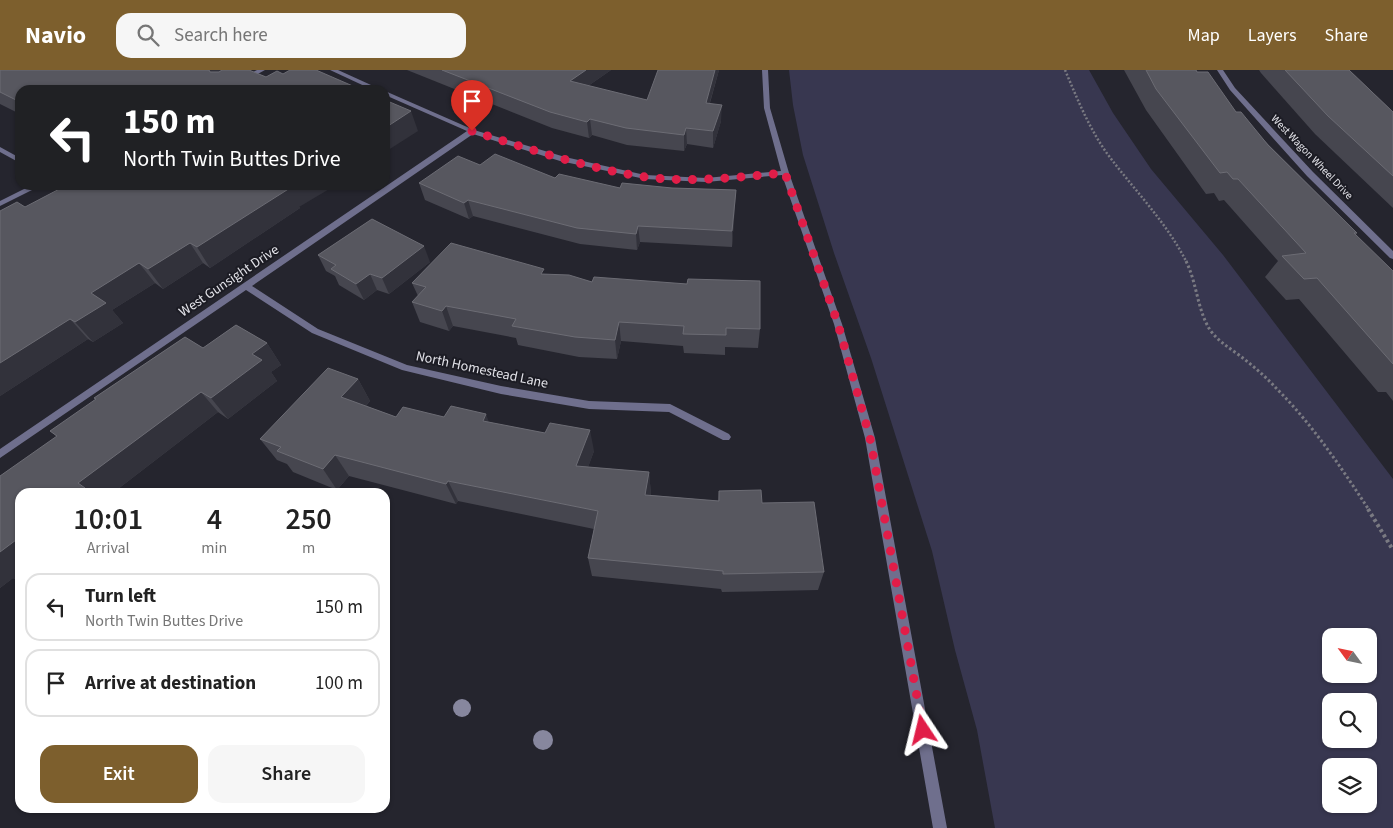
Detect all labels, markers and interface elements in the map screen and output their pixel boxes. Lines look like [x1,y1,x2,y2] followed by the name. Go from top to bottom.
[116,13,466,58] search box
[25,18,86,53] text: Navio
[134,21,162,49] icon: search
[174,22,268,49] text: Search here
[1188,23,1220,48] text: Map
[1248,23,1297,48] text: Layers
[1325,23,1368,48] text: Share
[451,80,493,131] pin
[458,87,486,115] icon: arrive
[123,97,215,147] text: 150 m
[40,105,105,170] icon: left
[1268,111,1357,203] street label: West Wagon Wheel Drive
[123,143,341,175] text: North Twin Buttes Drive
[175,240,283,322] street label: West Gunsight Drive
[414,346,550,394] street label: North Homestead Lane
[73,498,143,541] text: 10:01
[207,498,222,541] text: 4
[286,498,332,541] text: 250
[87,537,130,559] text: Arrival
[201,537,227,559] text: min
[302,537,315,559] text: m
[85,583,156,610] text: Turn left
[42,593,70,621] icon: left
[315,594,363,621] text: 150 m
[85,610,243,632] text: North Twin Buttes Drive
[1322,628,1378,682] north arrow
[1322,628,1377,813] map controls
[42,669,70,697] icon: arrive
[85,670,256,697] text: Arrive at destination
[315,670,363,697] text: 100 m
[1322,693,1377,748] button: search
[896,703,948,755] position arrow
[40,745,198,803] button: Exit
[208,745,365,803] button: Share
[1322,758,1377,813] button: layers

